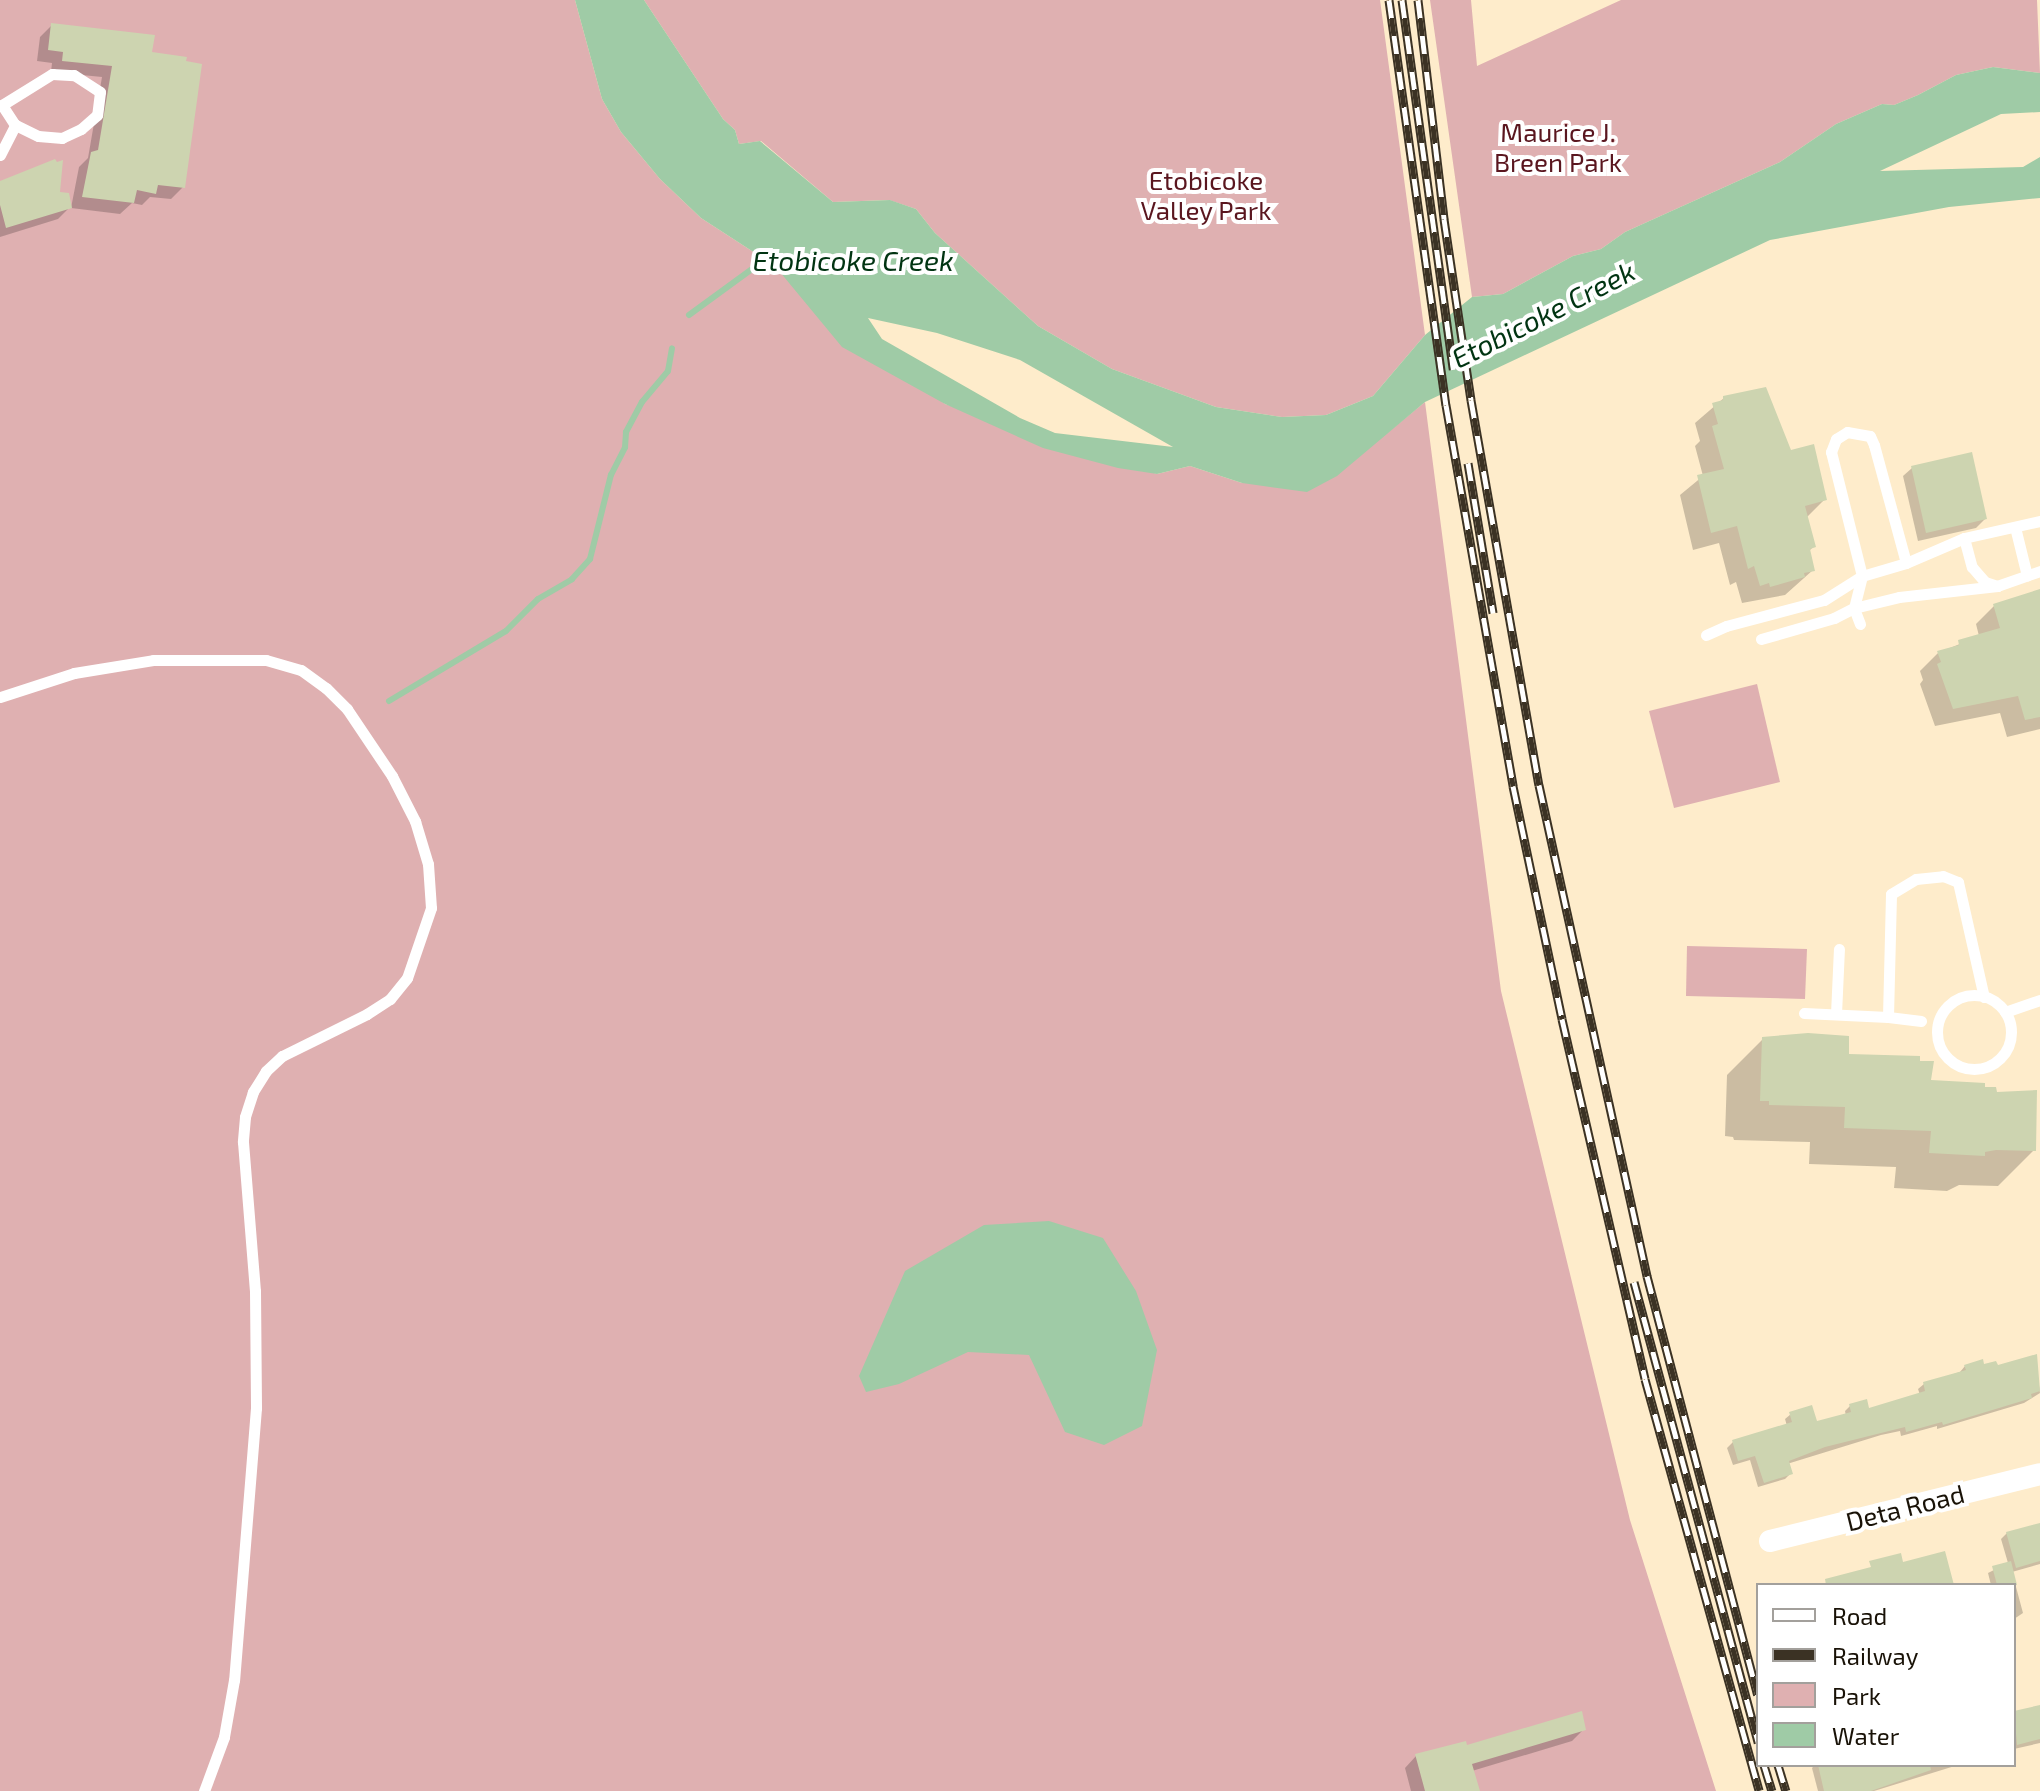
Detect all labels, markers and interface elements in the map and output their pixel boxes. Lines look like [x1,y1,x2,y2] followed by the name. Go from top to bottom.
[1494,116,1622,178] park label: Maurice J. Breen Park
[1140,164,1272,226] park label: Etobicoke Valley Park
[752,243,954,277] water label: Etobicoke Creek
[1446,253,1640,375] water label: Etobicoke Creek
[1842,1477,1968,1537] street label: Deta Road
[1756,1583,2016,1767] legend
[1832,1601,1887,1630] text: Road
[1832,1641,1918,1670] text: Railway
[1832,1681,1881,1710] text: Park
[1832,1721,1899,1750] text: Water

